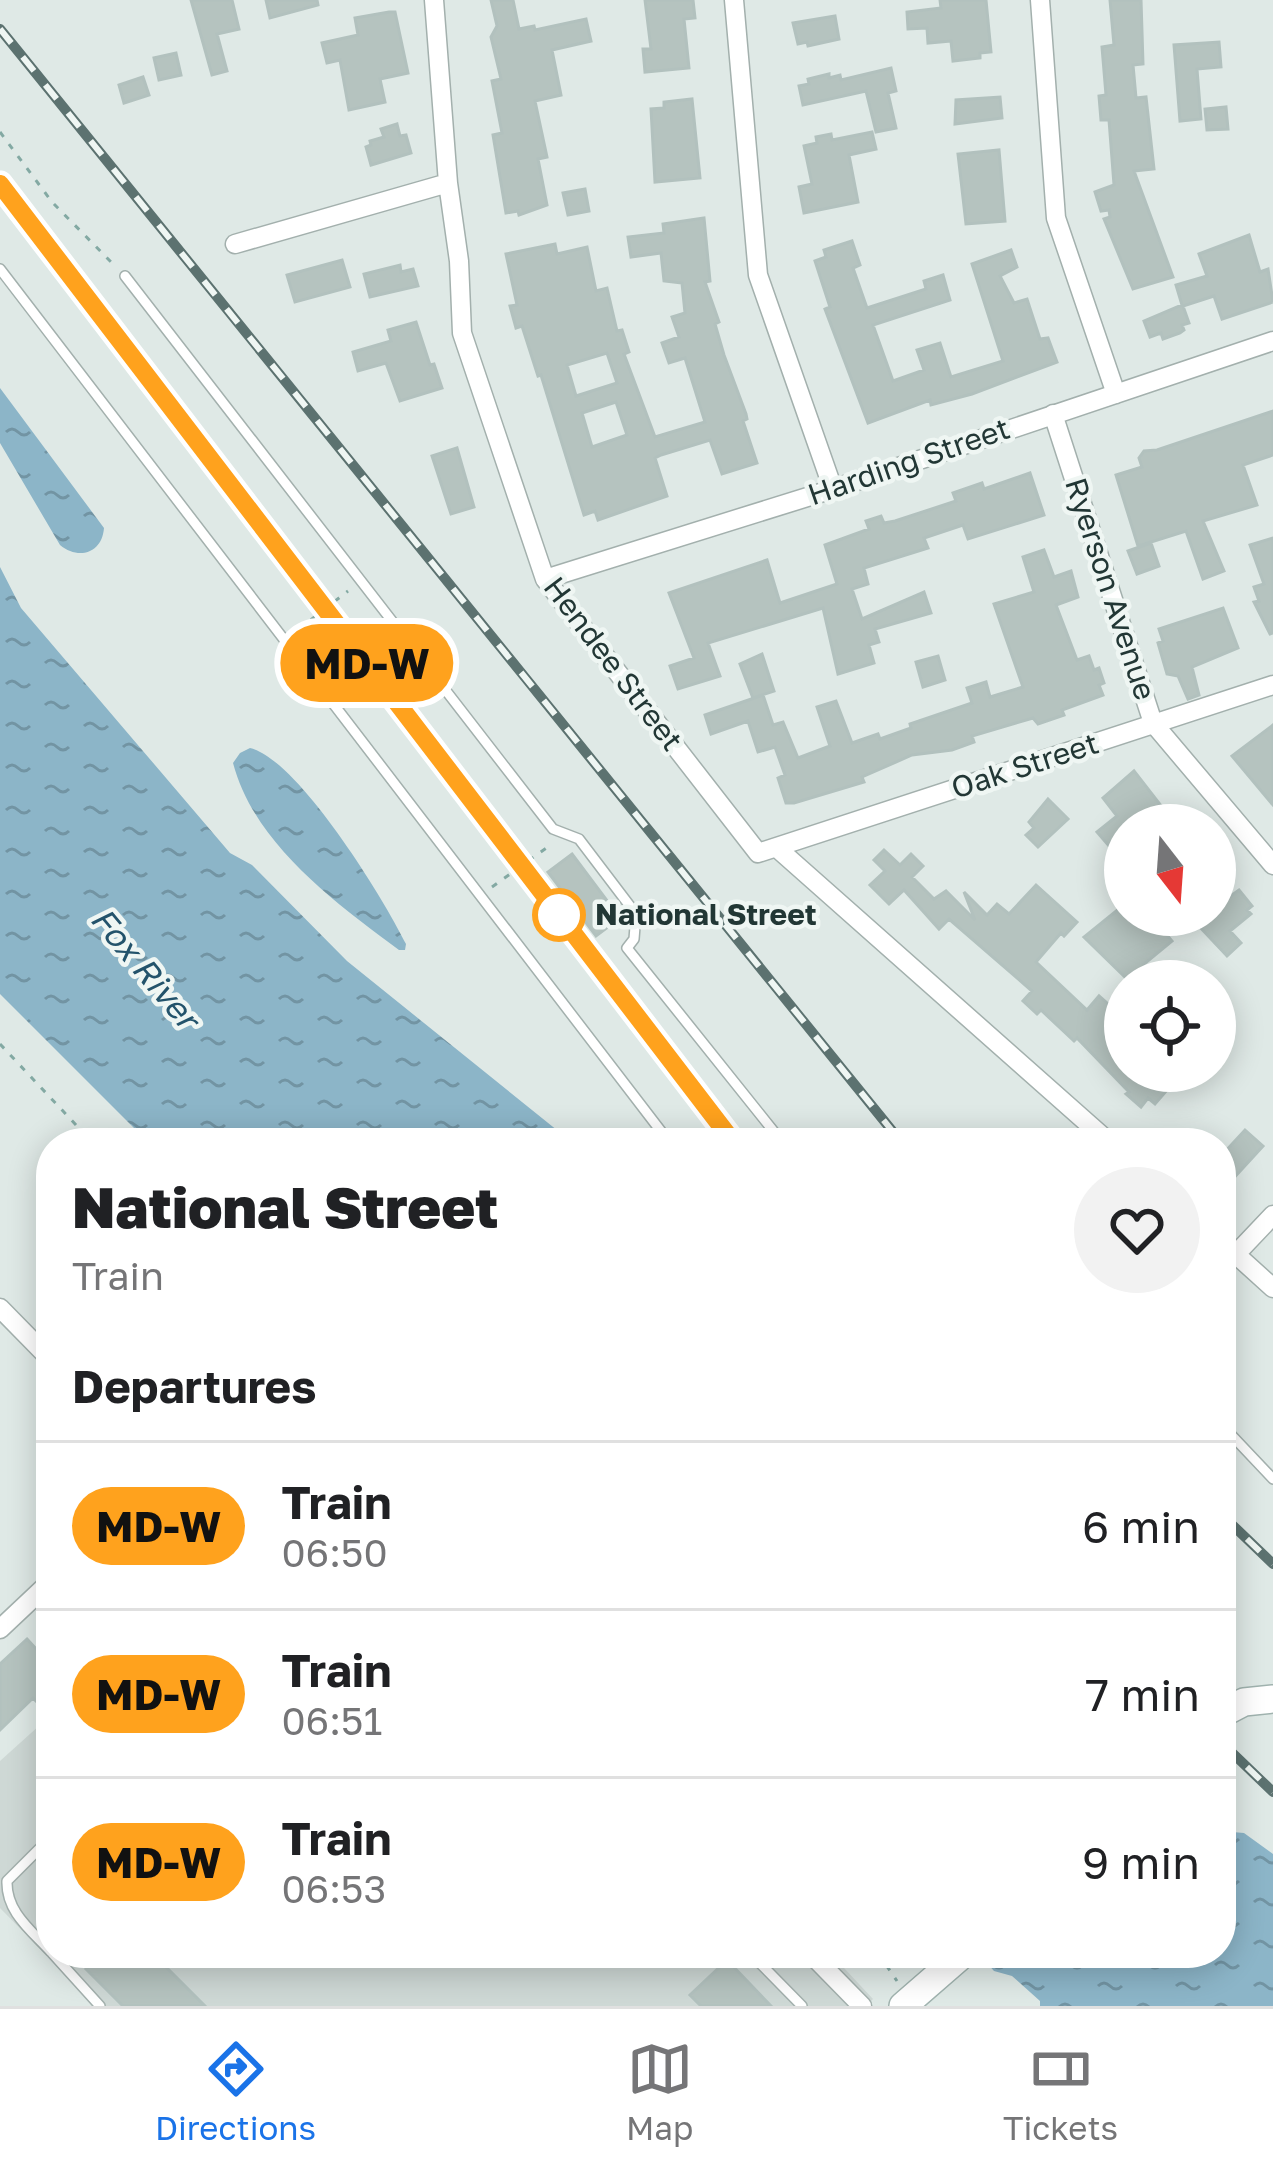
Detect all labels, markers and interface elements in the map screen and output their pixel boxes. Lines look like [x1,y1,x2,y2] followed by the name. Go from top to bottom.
[803,410,1014,512] street label: Harding Street
[1058,473,1164,704] street label: Ryerson Avenue
[537,569,691,757] street label: Hendee Street
[283,624,451,702] line badge: MD-W
[304,638,430,688] text: MD-W
[947,724,1103,806] street label: Oak Street
[1104,804,1236,936] north arrow
[1104,804,1236,1092] map controls
[534,890,584,940] marker: National Street
[595,896,817,932] place label: National Street
[84,899,210,1039] water label: Fox River
[1104,960,1236,1092] button: locate
[1074,1167,1200,1293] button: heart
[72,1172,498,1241] text: National Street
[72,1252,164,1299] text: Train
[72,1359,316,1413] text: Departures
[281,1475,391,1529] text: Train
[1082,1499,1200,1553] text: 6 min
[96,1501,221,1551] text: MD-W
[281,1529,388,1576] text: 06:50
[281,1643,391,1697] text: Train
[1085,1667,1200,1721] text: 7 min
[96,1669,221,1719] text: MD-W
[281,1697,382,1744] text: 06:51
[281,1811,391,1865] text: Train
[1082,1835,1200,1889] text: 9 min
[96,1837,221,1887] text: MD-W
[281,1865,386,1912] text: 06:53
[155,2036,316,2147] tab: Directions
[626,2036,693,2147] tab: Map
[1003,2036,1118,2147] tab: Tickets

